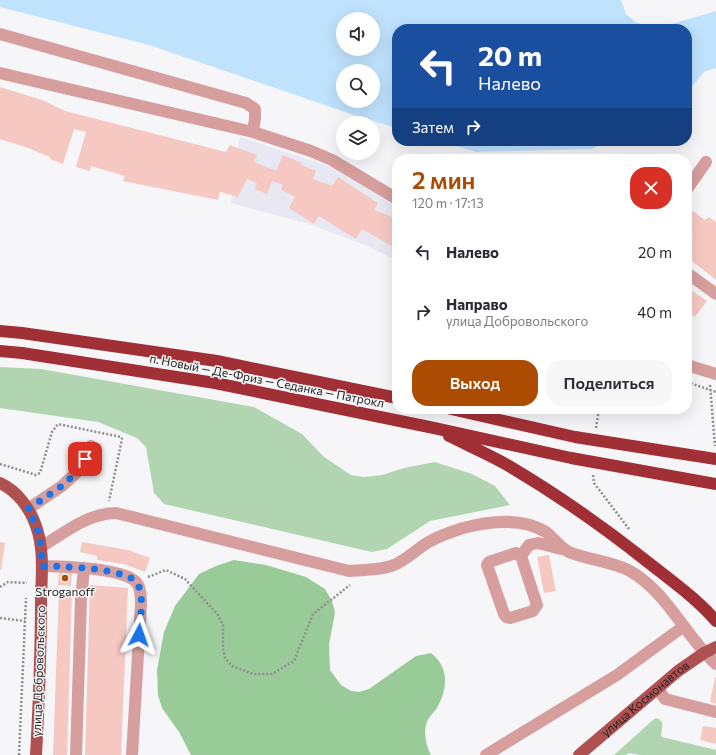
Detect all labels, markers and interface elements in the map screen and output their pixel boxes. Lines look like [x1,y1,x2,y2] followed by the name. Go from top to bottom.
[336,12,380,160] map controls
[336,12,380,56] button: sound
[478,38,542,72] text: 20 m
[412,40,464,92] icon: left
[336,64,380,108] button: search
[478,72,541,94] text: Налево
[336,116,380,160] button: layers
[462,116,484,138] icon: right
[412,118,454,136] text: Затем
[412,165,475,194] text: 2 мин
[630,167,672,209] button: close
[412,195,484,211] text: 120 m · 17:13
[412,241,434,263] icon: left
[446,243,499,261] text: Налево
[638,243,672,261] text: 20 m
[446,295,508,313] text: Направо
[412,301,434,323] icon: right
[637,303,672,321] text: 40 m
[446,313,588,329] text: улица Добровольского
[149,350,386,410] street label: п. Новый — Де-Фриз — Седанка — Патрокл
[412,360,538,406] button: Выход
[546,360,672,406] button: Поделиться
[68,442,102,476] pin
[74,448,96,470] icon: arrive
[60,573,70,583] marker: Stroganoff
[35,584,96,598] place label: Stroganoff
[29,605,47,737] street label: улица Добровольского
[118,614,160,656] position arrow
[598,657,691,739] street label: улица Космонавтов

